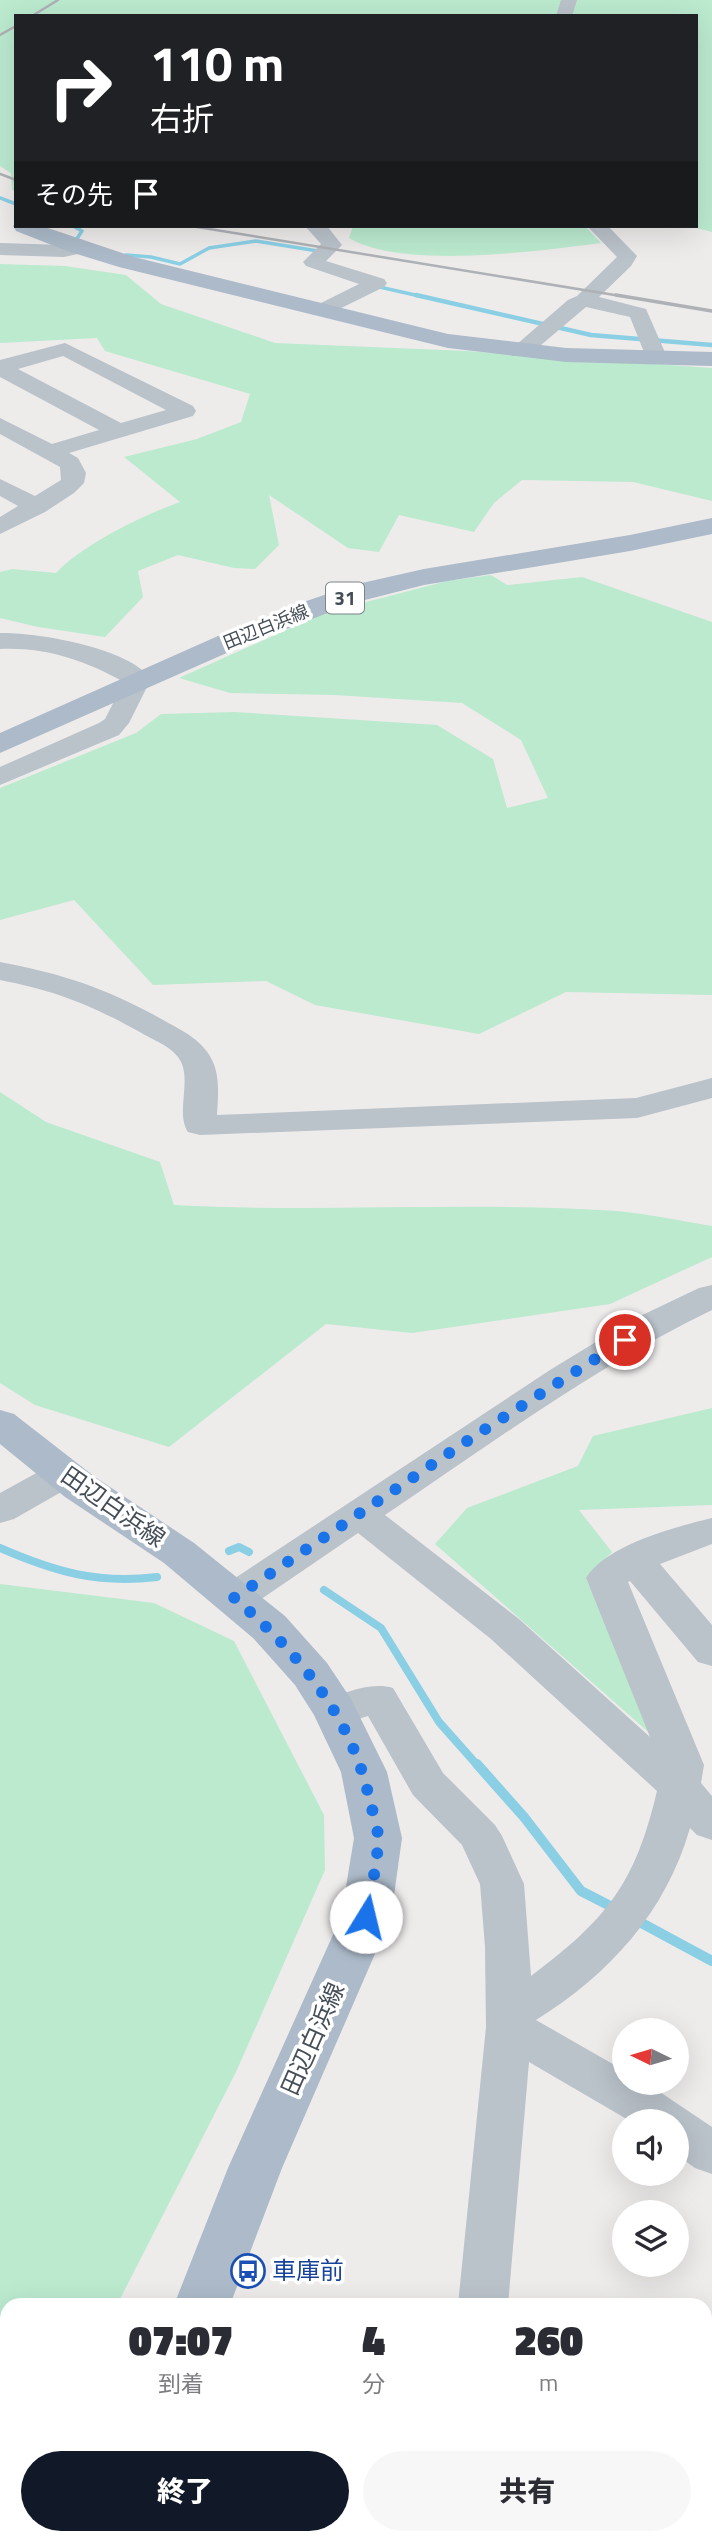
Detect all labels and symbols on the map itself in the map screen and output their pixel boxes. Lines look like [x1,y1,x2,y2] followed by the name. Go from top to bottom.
[326,582,364,614] road number: 31
[219,597,313,656] street label: 田辺白浜線
[595,1310,655,1370] pin
[54,1457,173,1555] street label: 田辺白浜線
[329,1880,403,1954] position arrow
[271,1976,353,2101] street label: 田辺白浜線
[612,2018,690,2095] north arrow
[229,2252,267,2290] bus stop icon: 車庫前
[272,2252,344,2288] place label: 車庫前

